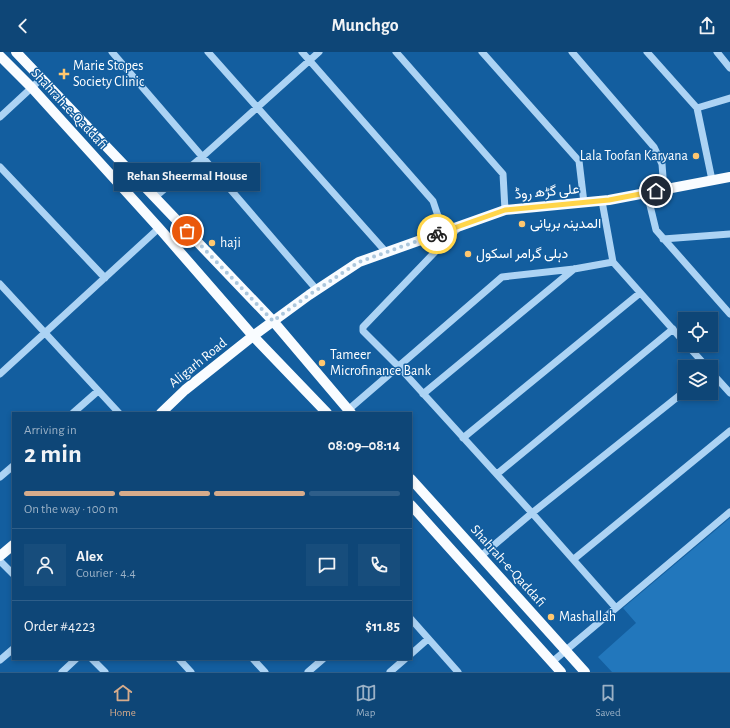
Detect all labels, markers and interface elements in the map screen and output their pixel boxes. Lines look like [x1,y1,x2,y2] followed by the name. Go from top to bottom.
[12,15,34,37] icon: back
[696,15,718,37] icon: share
[331,17,399,35] text: Munchgo
[73,59,145,89] place label: Marie Stopes Society Clinic
[28,66,110,152] street label: Shahrah-e-Qaddafi
[58,68,70,80] marker: Marie Stopes Society Clinic
[580,149,689,163] place label: Lala Toofan Karyana
[691,151,701,161] marker: Lala Toofan Karyana
[114,163,260,191] callout: Rehan Sheermal House
[127,170,247,183] text: Rehan Sheermal House
[639,174,673,208] pin
[645,180,667,202] icon: home
[514,181,580,203] street label: علی گڑھ روڈ
[170,214,204,248] pin
[417,214,457,254] courier
[530,217,601,232] place label: المدینہ بریانی
[517,219,527,229] marker: المدینہ بریانی
[176,220,198,242] icon: bag
[426,223,448,245] icon: bike
[220,236,241,250] place label: haji
[207,238,217,248] marker: haji
[476,246,569,263] place label: دہلی گرامر اسکول
[463,249,473,259] marker: دہلی گرامر اسکول
[678,312,718,400] map controls
[678,312,718,352] button: locate
[166,336,230,390] street label: Aligarh Road
[330,348,432,378] place label: Tameer Microfinance Bank
[317,358,327,368] marker: Tameer Microfinance Bank
[678,360,718,400] button: layers
[24,424,77,437] text: Arriving in
[328,438,400,453] text: 08:09–08:14
[24,441,82,467] text: 2 min
[24,503,118,516] text: On the way · 100 m
[468,522,548,610] street label: Shahrah-e-Qaddafi
[24,544,66,586] button: person
[306,544,348,586] button: chat
[358,544,400,586] button: phone
[76,549,103,564] text: Alex
[76,567,136,580] text: Courier · 4.4
[559,610,616,624] place label: Mashallah
[546,612,556,622] marker: Mashallah
[24,619,95,634] text: Order #4223
[365,619,400,634] text: $11.85
[109,682,136,719] tab: Home
[355,682,377,719] tab: Map
[595,682,621,719] tab: Saved

